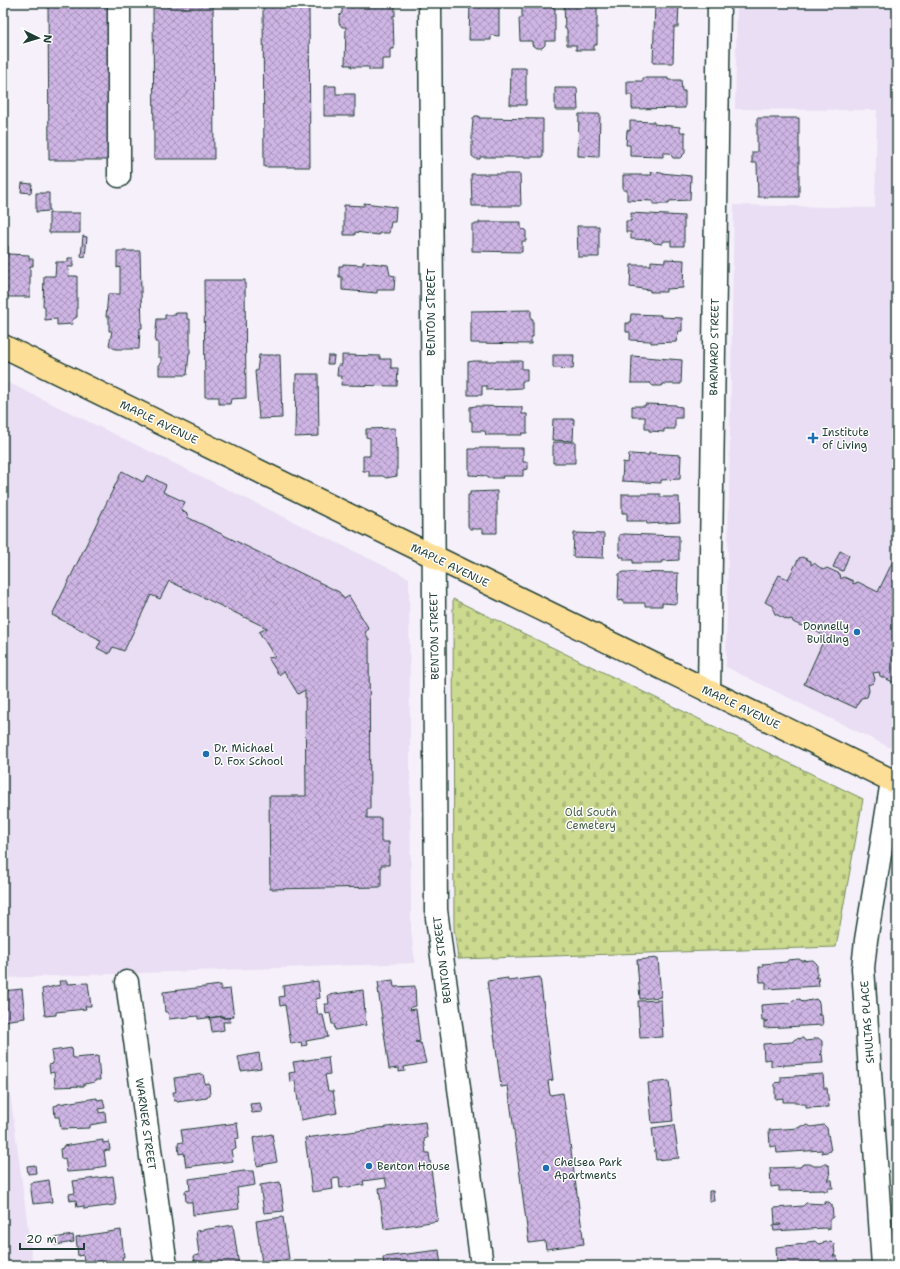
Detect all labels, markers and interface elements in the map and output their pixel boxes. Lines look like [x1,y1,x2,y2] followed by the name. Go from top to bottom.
[18,18,58,58] north arrow
[40,34,55,44] text: N
[424,268,439,356] street label: BENTON STREET
[706,298,723,396] street label: BARNARD STREET
[117,397,200,448] street label: MAPLE AVENUE
[822,425,869,453] place label: Institute of Living
[807,432,819,444] marker: Institute of Living
[408,540,491,591] street label: MAPLE AVENUE
[426,592,443,680] street label: BENTON STREET
[803,619,849,647] place label: Donnelly Building
[852,627,862,637] marker: Donnelly Building
[699,682,782,733] street label: MAPLE AVENUE
[214,741,284,769] place label: Dr. Michael D. Fox School
[201,749,211,759] marker: Dr. Michael D. Fox School
[565,805,617,833] park label: Old South Cemetery
[430,915,455,1004] street label: BENTON STREET
[857,980,878,1064] street label: SHULTAS PLACE
[132,1077,159,1171] street label: WARNER STREET
[554,1155,622,1183] place label: Chelsea Park Apartments
[377,1159,450,1174] place label: Benton House
[364,1161,374,1171] marker: Benton House
[541,1163,551,1173] marker: Chelsea Park Apartments
[20,1225,84,1251] scale bar
[26,1231,57,1247] text: 20 m

